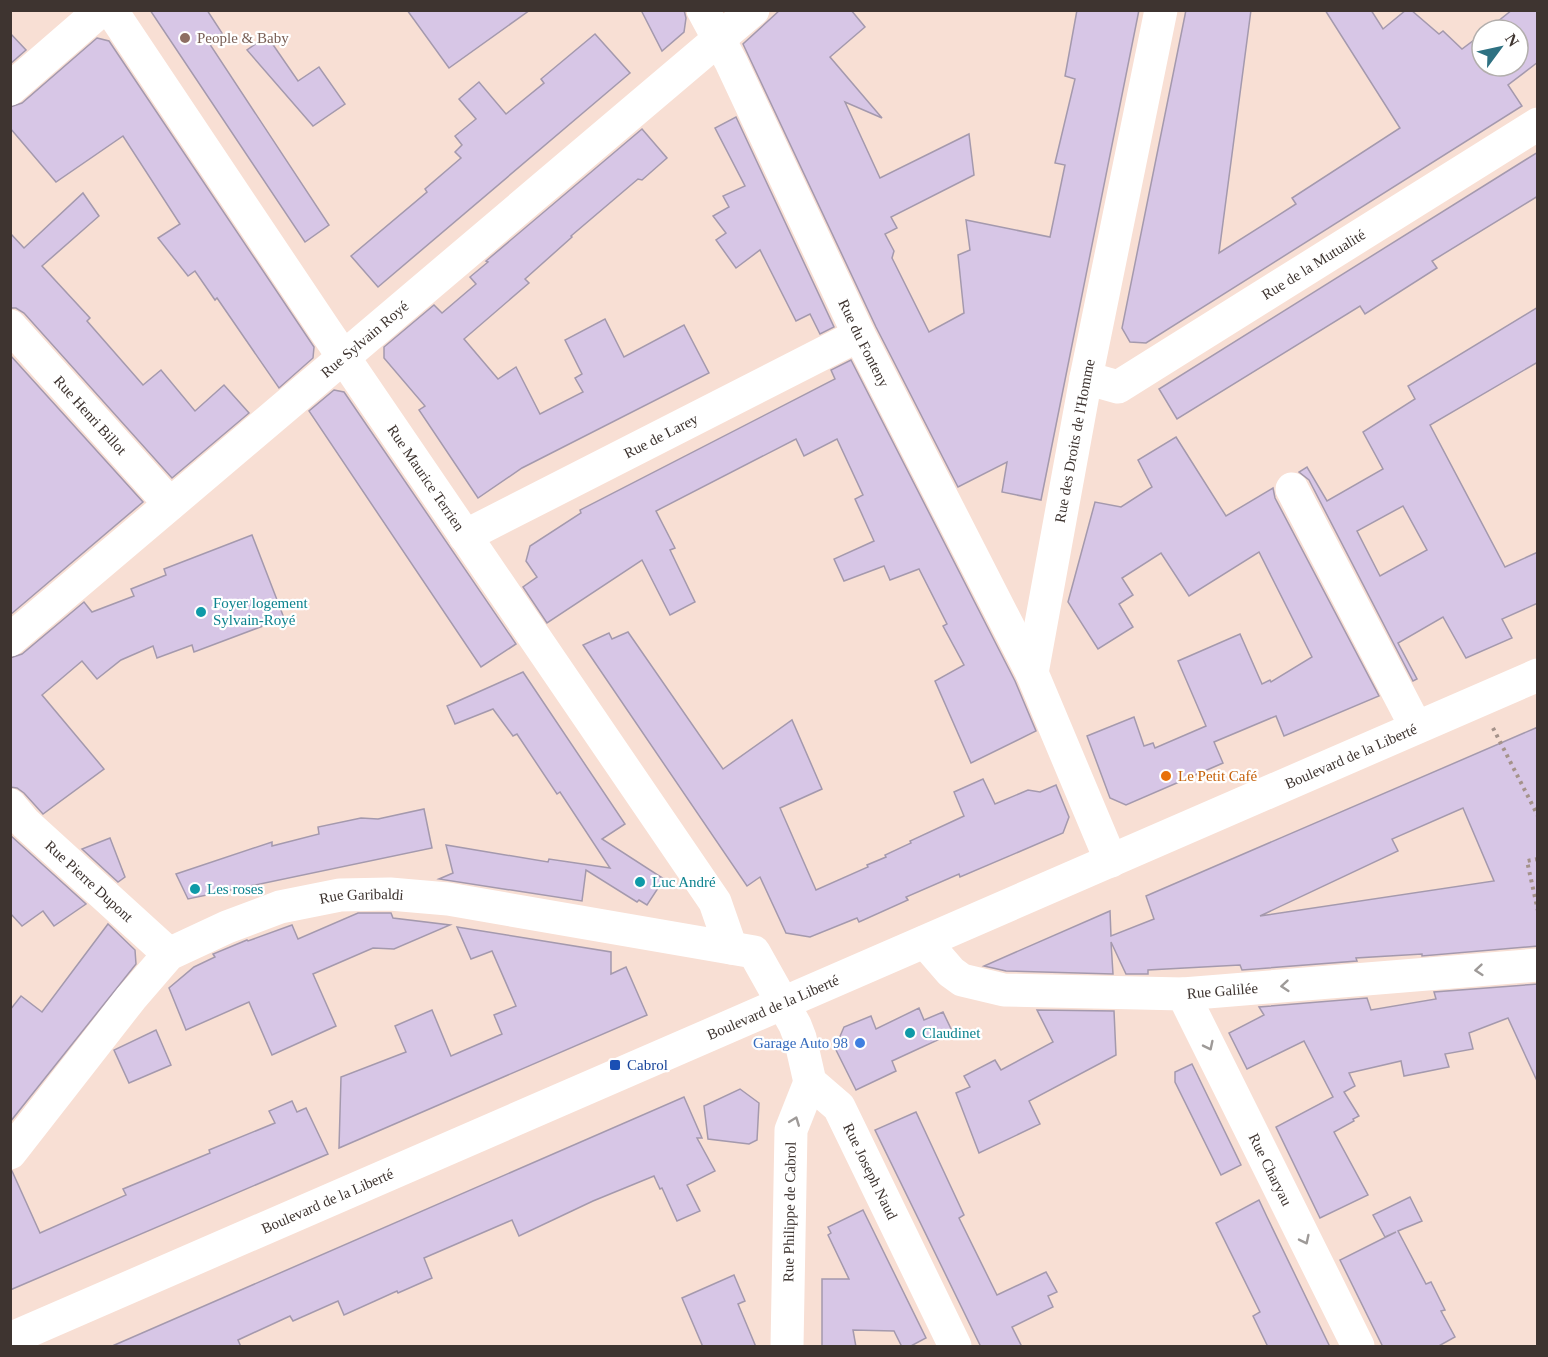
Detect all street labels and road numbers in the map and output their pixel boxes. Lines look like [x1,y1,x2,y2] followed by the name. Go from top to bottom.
[1259,226,1368,303] street label: Rue de la Mutualité
[835,297,892,390] street label: Rue du Fonteny
[318,298,412,381] street label: Rue Sylvain Royé
[1052,357,1098,524] street label: Rue des Droits de l'Homme
[51,373,130,458] street label: Rue Henri Billot
[621,410,701,462] street label: Rue de Larey
[384,422,468,534] street label: Rue Maurice Terrien
[1282,721,1420,792] street label: Boulevard de la Liberté
[42,837,137,926] street label: Rue Pierre Dupont
[318,886,404,907] street label: Rue Garibaldi
[705,972,842,1043] street label: Boulevard de la Liberté
[1186,980,1259,1002] street label: Rue Galilée
[840,1121,901,1223] street label: Rue Joseph Naud
[1246,1131,1295,1209] street label: Rue Charyau
[780,1142,799,1282] street label: Rue Philippe de Cabrol
[259,1165,396,1237] street label: Boulevard de la Liberté

